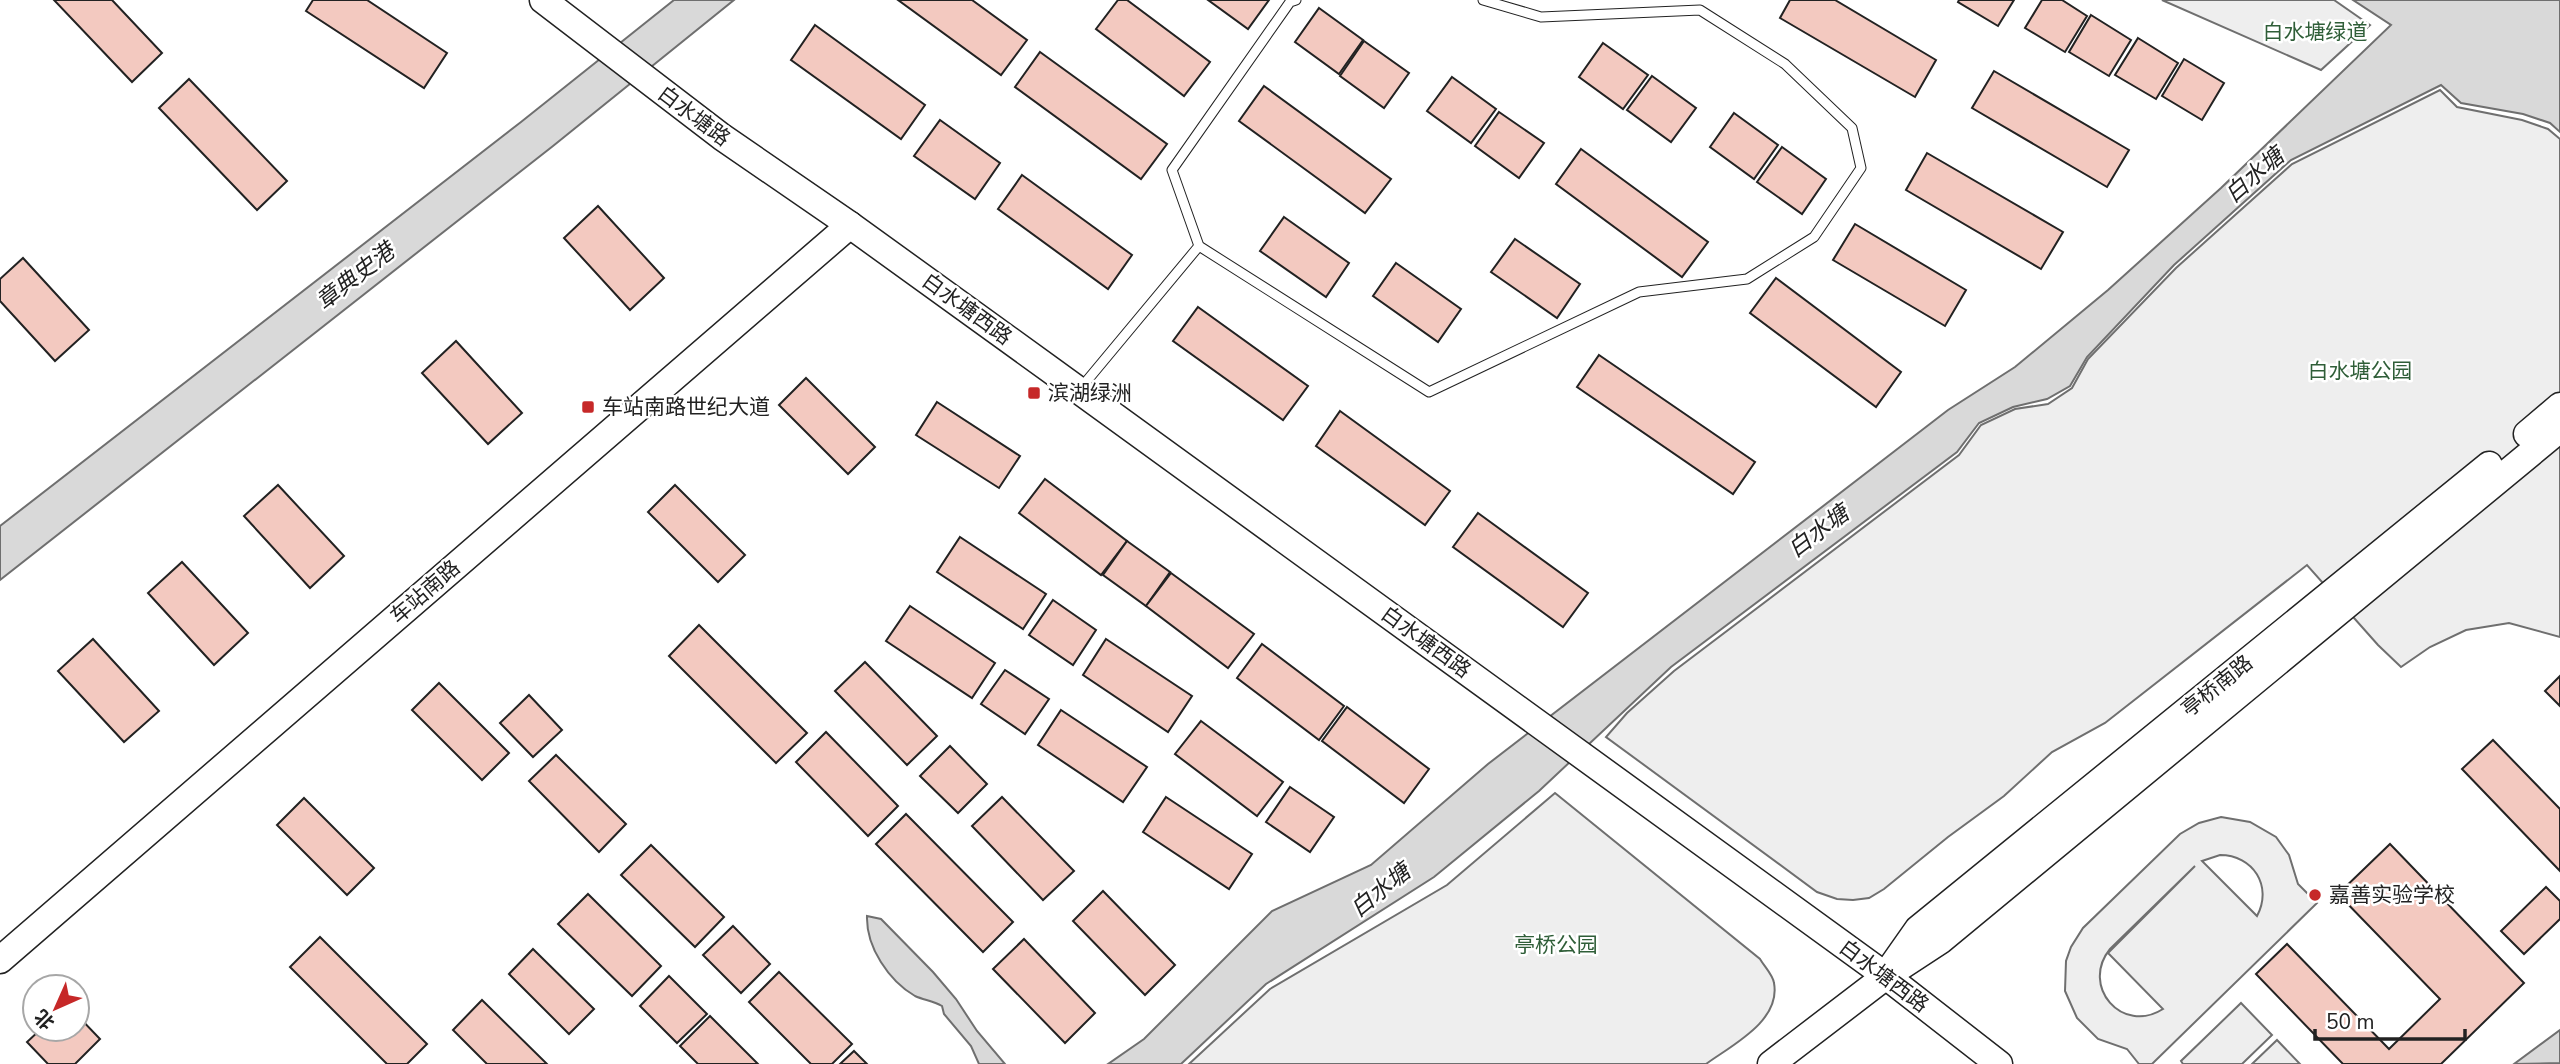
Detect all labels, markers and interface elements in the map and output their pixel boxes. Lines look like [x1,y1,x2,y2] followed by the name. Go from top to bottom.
[2263,18,2368,46] park label: 白水塘绿道
[652,80,736,152] street label: 白水塘路
[2218,138,2294,210] water label: 白水塘
[310,234,403,317] water label: 章典史港
[916,267,1018,351] street label: 白水塘西路
[2308,357,2413,385] park label: 白水塘公园
[1048,379,1132,407] place label: 滨湖绿洲
[1026,385,1042,401] marker: 滨湖绿洲
[602,393,770,421] place label: 车站南路世纪大道
[580,399,596,415] marker: 车站南路世纪大道
[1781,496,1858,565] water label: 白水塘
[384,554,466,630] street label: 车站南路
[1375,600,1477,684] street label: 白水塘西路
[2176,649,2258,723] street label: 亭桥南路
[1344,854,1420,924] water label: 白水塘
[2329,881,2455,909] place label: 嘉善实验学校
[2307,887,2323,903] marker: 嘉善实验学校
[1514,931,1598,959] park label: 亭桥公园
[1834,933,1934,1019] street label: 白水塘西路
[21,973,91,1043] north arrow
[2315,998,2466,1042] scale bar
[29,1003,61,1035] text: 北
[2326,1008,2375,1036] text: 50 m

